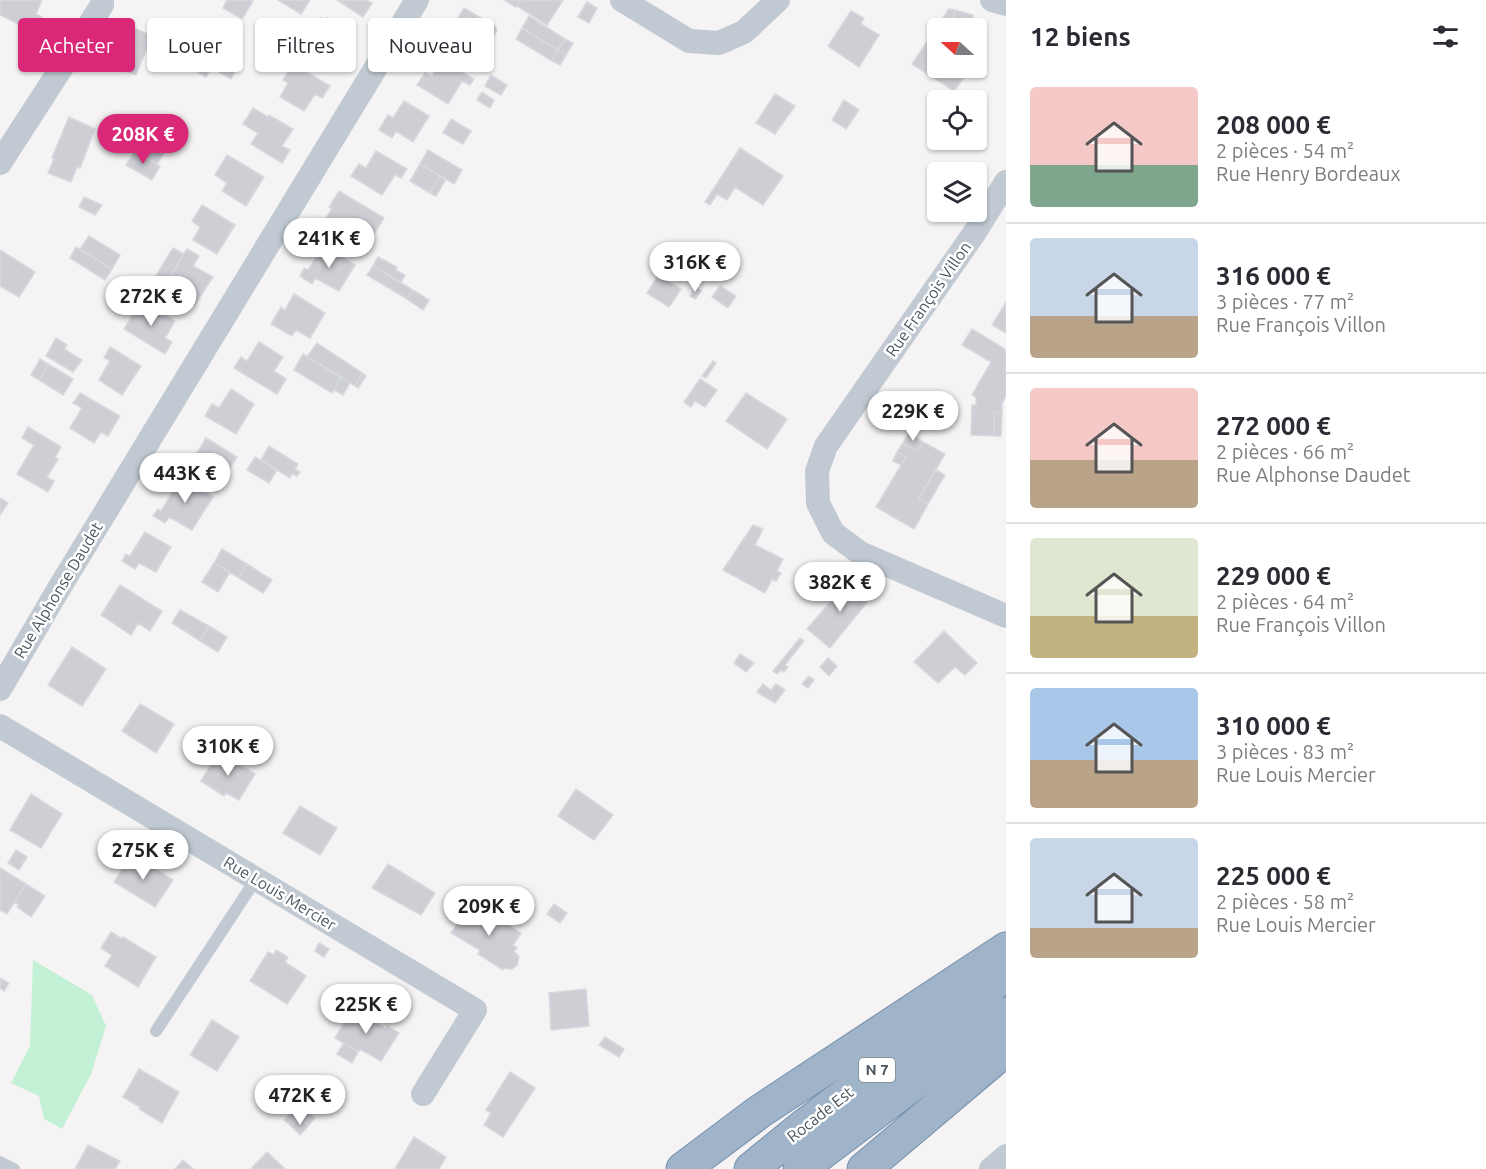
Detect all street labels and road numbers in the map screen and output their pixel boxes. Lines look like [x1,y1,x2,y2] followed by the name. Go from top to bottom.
[882,238,974,360] street label: Rue François Villon
[10,518,106,661] street label: Rue Alphonse Daudet
[221,852,339,934] street label: Rue Louis Mercier
[859,1058,895,1082] road number: N 7
[783,1082,857,1145] street label: Rocade Est

